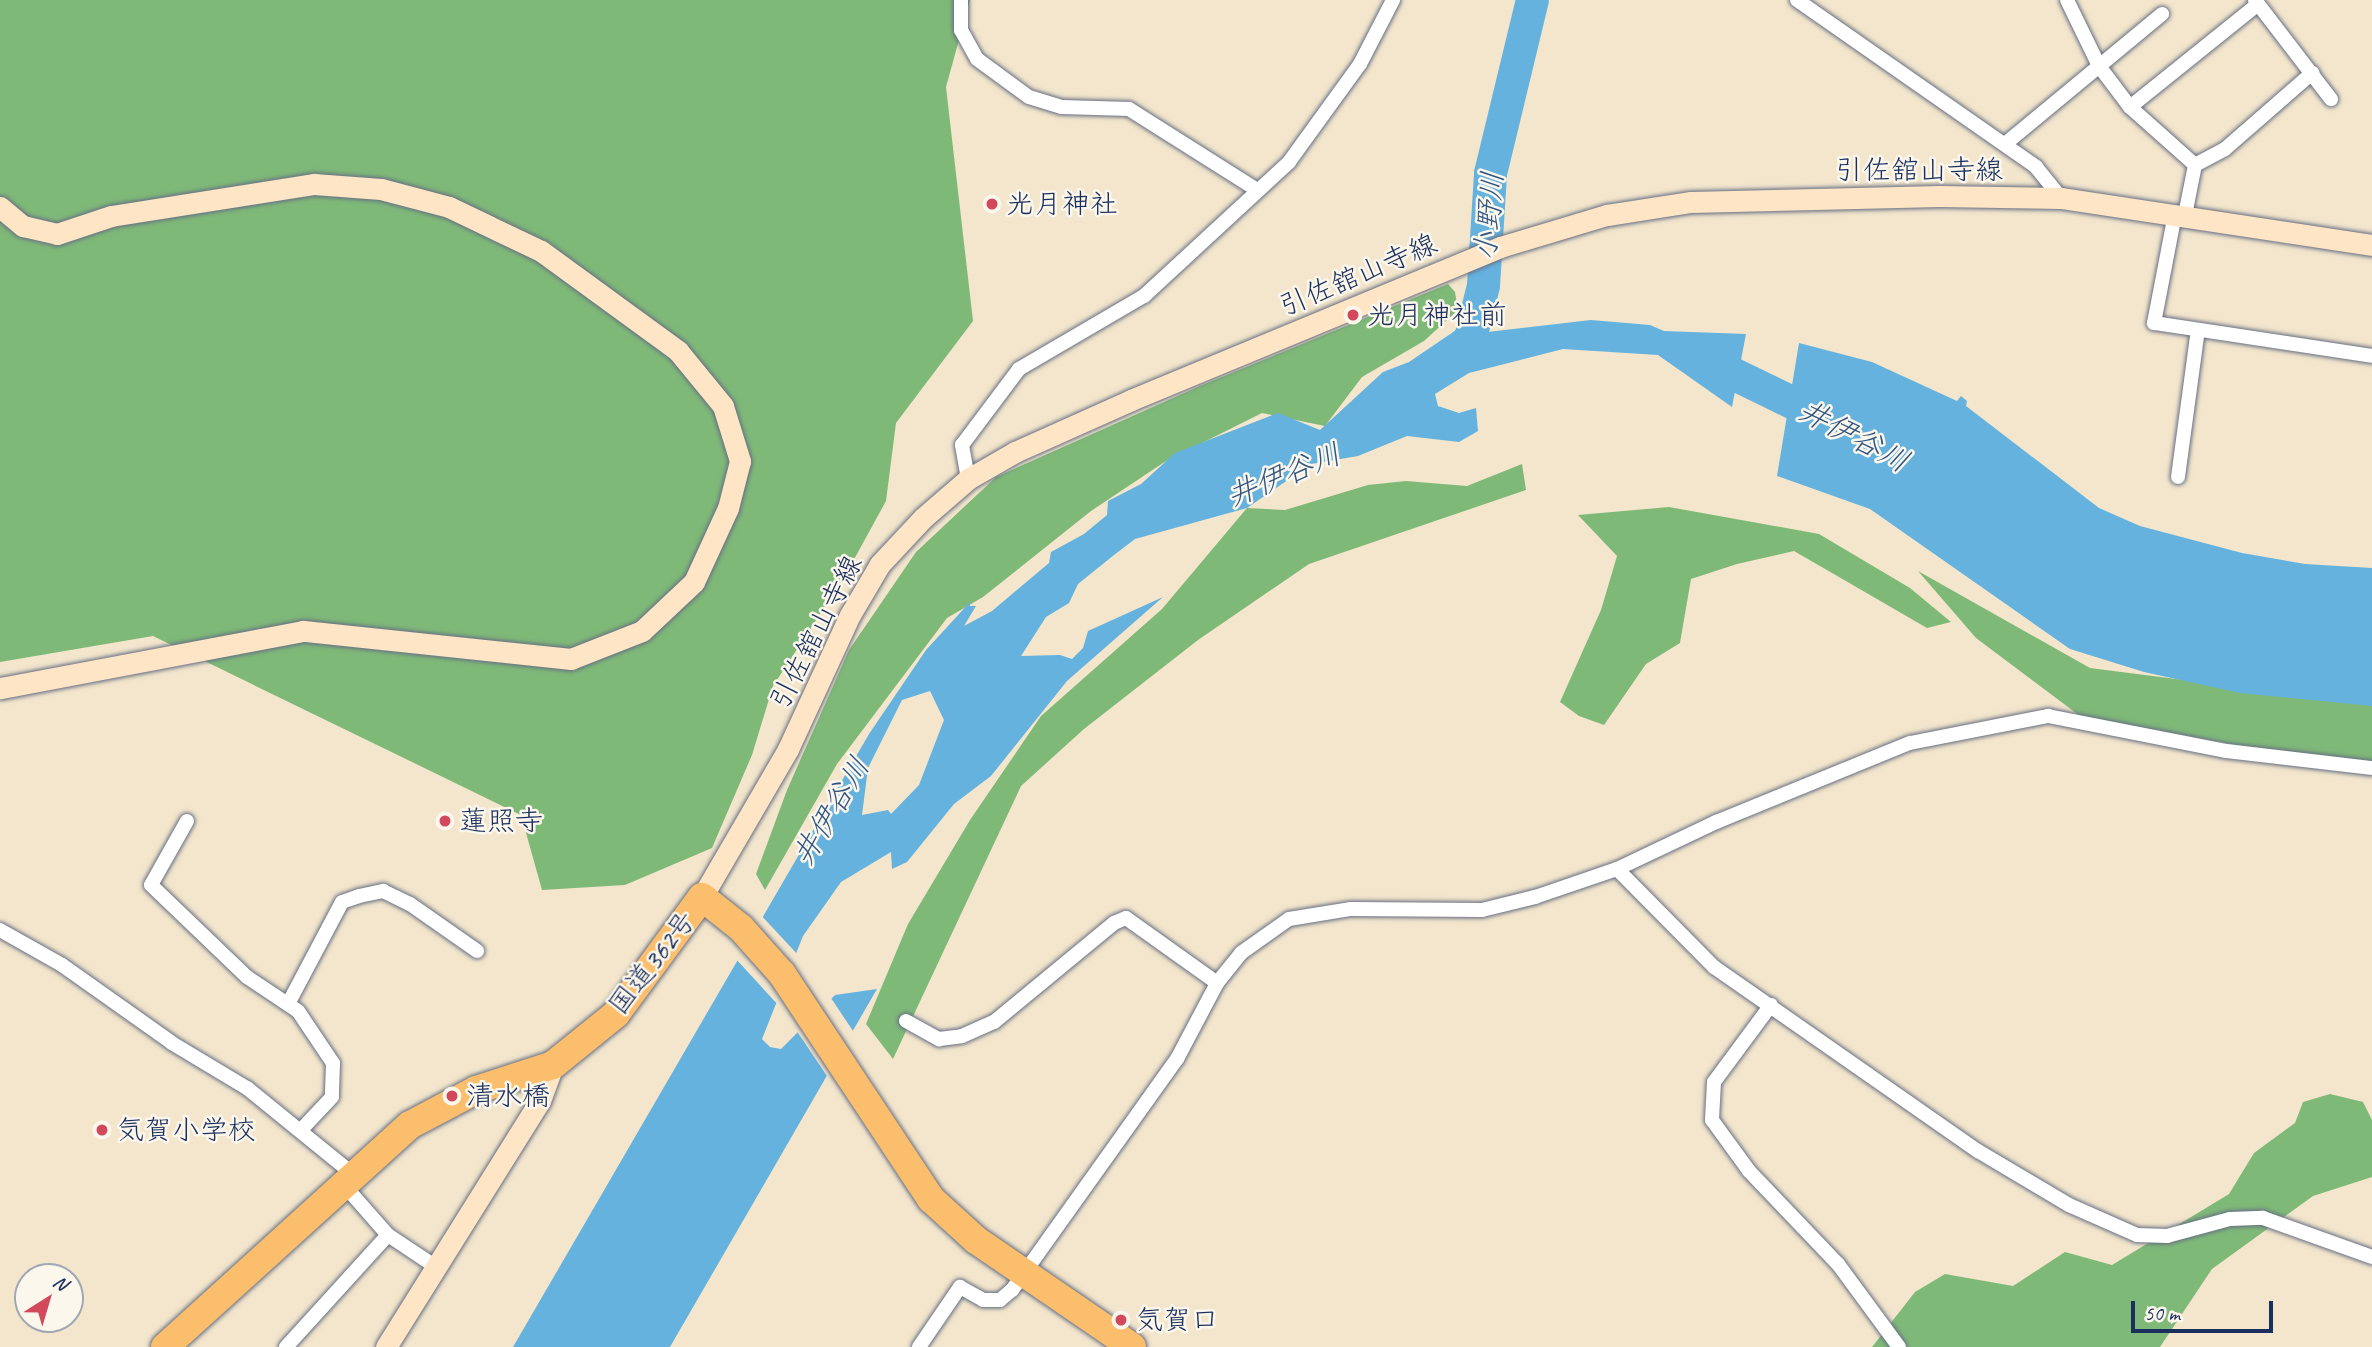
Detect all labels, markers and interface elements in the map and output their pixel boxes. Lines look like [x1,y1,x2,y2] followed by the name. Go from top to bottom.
[1835,153,2003,187] street label: 引佐舘山寺線
[1467,170,1511,262] water label: 小野川
[1006,187,1118,221] place label: 光月神社
[984,196,1000,212] marker: 光月神社
[1274,227,1442,323] street label: 引佐舘山寺線
[1367,298,1507,332] place label: 光月神社前
[1345,307,1361,323] marker: 光月神社前
[1793,392,1915,480] water label: 井伊谷川
[1222,436,1346,514] water label: 井伊谷川
[763,550,869,714] street label: 引佐舘山寺線
[785,750,877,872] water label: 井伊谷川
[459,804,543,838] place label: 蓮照寺
[437,813,453,829] marker: 蓮照寺
[601,905,703,1021] street label: 国道362号
[466,1079,550,1113] place label: 清水橋
[444,1088,460,1104] marker: 清水橋
[116,1113,256,1147] place label: 気賀小学校
[94,1122,110,1138] marker: 気賀小学校
[14,1263,84,1333] north arrow
[49,1270,72,1296] text: N
[2134,1288,2276,1332] scale bar
[2144,1300,2180,1326] text: 50 m
[1135,1303,1219,1337] place label: 気賀口
[1113,1312,1129,1328] marker: 気賀口

